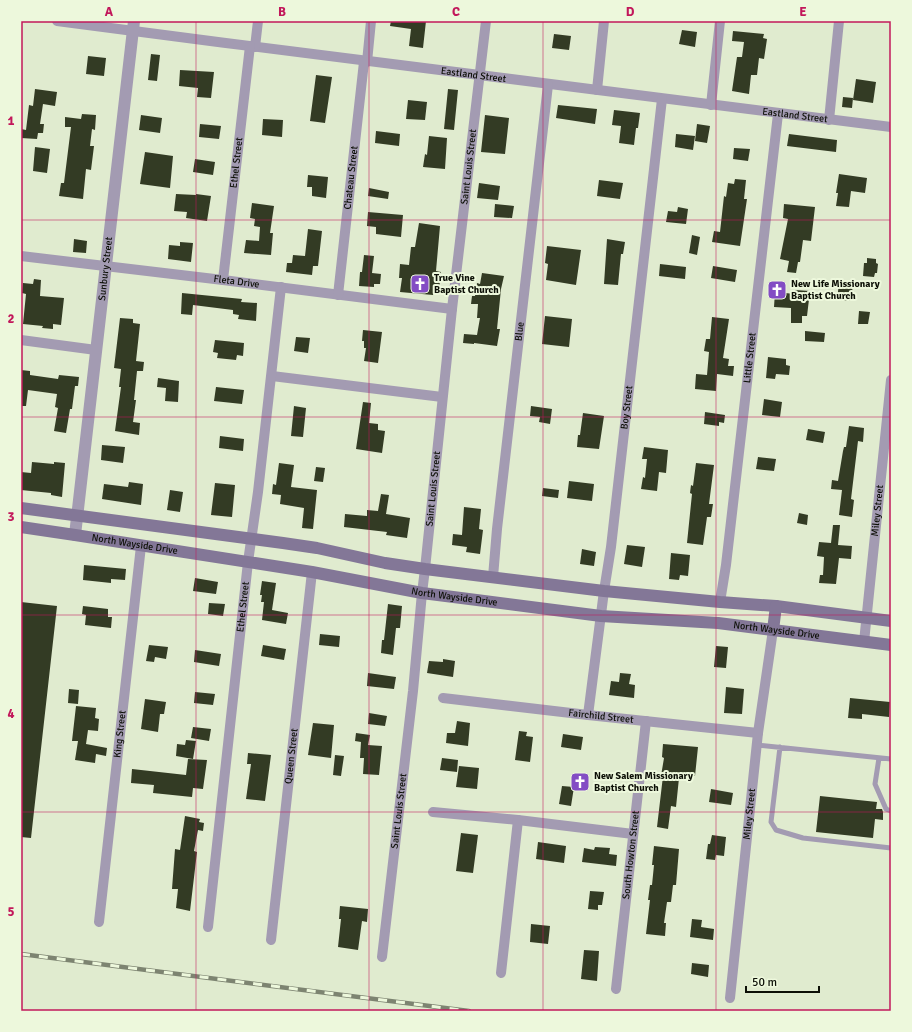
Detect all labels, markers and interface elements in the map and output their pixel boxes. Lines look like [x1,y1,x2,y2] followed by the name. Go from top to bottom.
[105,4,114,20] text: A
[278,4,286,20] text: B
[452,4,460,20] text: C
[626,4,635,20] text: D
[799,4,807,20] text: E
[440,65,507,85] street label: Eastland Street
[762,106,829,125] street label: Eastland Street
[7,113,15,129] text: 1
[458,128,479,205] street label: Saint Louis Street
[228,136,245,189] street label: Ethel Street
[342,145,361,210] street label: Chateau Street
[96,236,115,301] street label: Sunbury Street
[434,272,499,296] place label: True Vine Baptist Church
[213,273,260,291] street label: Fleta Drive
[409,273,431,295] church icon: True Vine Baptist Church
[791,278,880,302] place label: New Life Missionary Baptist Church
[766,279,788,301] church icon: New Life Missionary Baptist Church
[7,311,15,327] text: 2
[513,321,527,342] street label: Blue
[741,331,759,384] street label: Little Street
[618,384,635,430] street label: Boy Street
[423,450,443,527] street label: Saint Louis Street
[869,484,886,537] street label: Miley Street
[7,509,15,525] text: 3
[91,532,179,557] street label: North Wayside Drive
[234,581,252,633] street label: Ethel Street
[410,585,498,609] street label: North Wayside Drive
[733,619,820,642] street label: North Wayside Drive
[7,706,15,722] text: 4
[568,707,635,726] street label: Fairchild Street
[111,709,129,759] street label: King Street
[282,727,301,785] street label: Queen Street
[594,770,693,794] place label: New Salem Missionary Baptist Church
[569,771,591,793] church icon: New Salem Missionary Baptist Church
[389,772,409,849] street label: Saint Louis Street
[741,787,758,840] street label: Miley Street
[620,809,642,900] street label: South Howton Street
[7,904,15,920] text: 5
[746,968,819,994] scale bar
[752,975,777,990] text: 50 m

